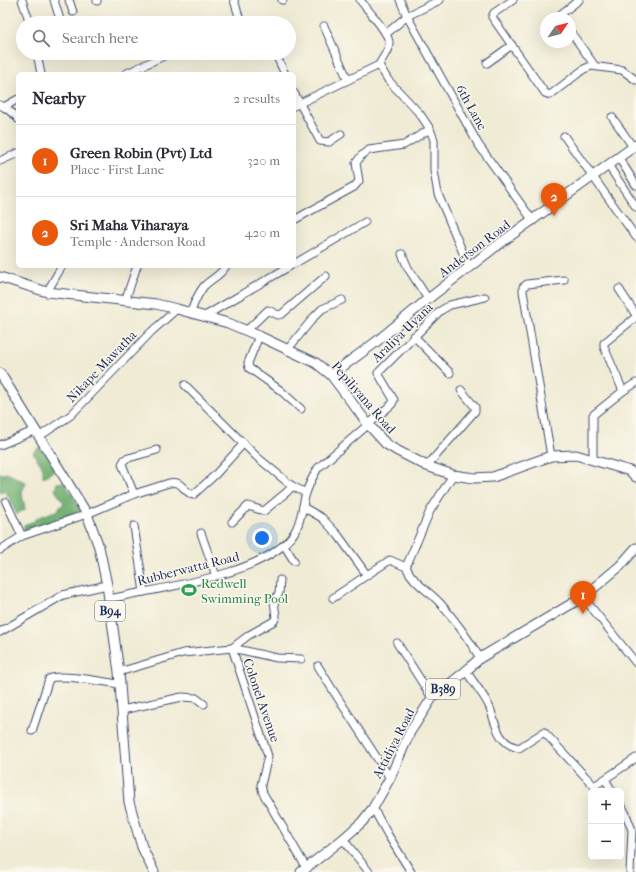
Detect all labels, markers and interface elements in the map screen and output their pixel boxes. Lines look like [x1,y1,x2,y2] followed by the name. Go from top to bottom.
[540,12,576,48] north arrow
[16,16,296,60] search box
[30,27,52,49] icon: search
[62,29,138,47] text: Search here
[453,82,490,133] street label: 6th Lane
[32,88,86,108] text: Nearby
[234,91,280,106] text: 2 results
[70,144,212,162] text: Green Robin (Pvt) Ltd
[43,153,47,168] text: 1
[247,153,280,168] text: 320 m
[70,162,164,177] text: Place · First Lane
[541,183,567,216] pin: 2
[70,216,188,234] text: Sri Maha Viharaya
[435,216,514,281] street label: Anderson Road
[42,225,48,240] text: 2
[245,225,280,240] text: 420 m
[70,234,206,249] text: Temple · Anderson Road
[368,299,437,366] street label: Araliya Uyana
[63,327,140,405] street label: Nikape Mawatha
[328,358,399,437] street label: Pepiliyana Road
[252,528,272,548] your location
[136,548,242,588] street label: Rubberwatta Road
[201,576,288,606] place label: Redwell Swimming Pool
[180,581,198,599] sports icon: Redwell Swimming Pool
[570,581,596,614] pin: 1
[95,601,125,621] road number: B94
[240,656,283,744] street label: Colonel Avenue
[426,679,460,699] road number: B389
[369,705,418,782] street label: Attidiya Road
[588,788,624,860] map controls
[588,788,624,824] button: +
[588,824,624,860] button: −

